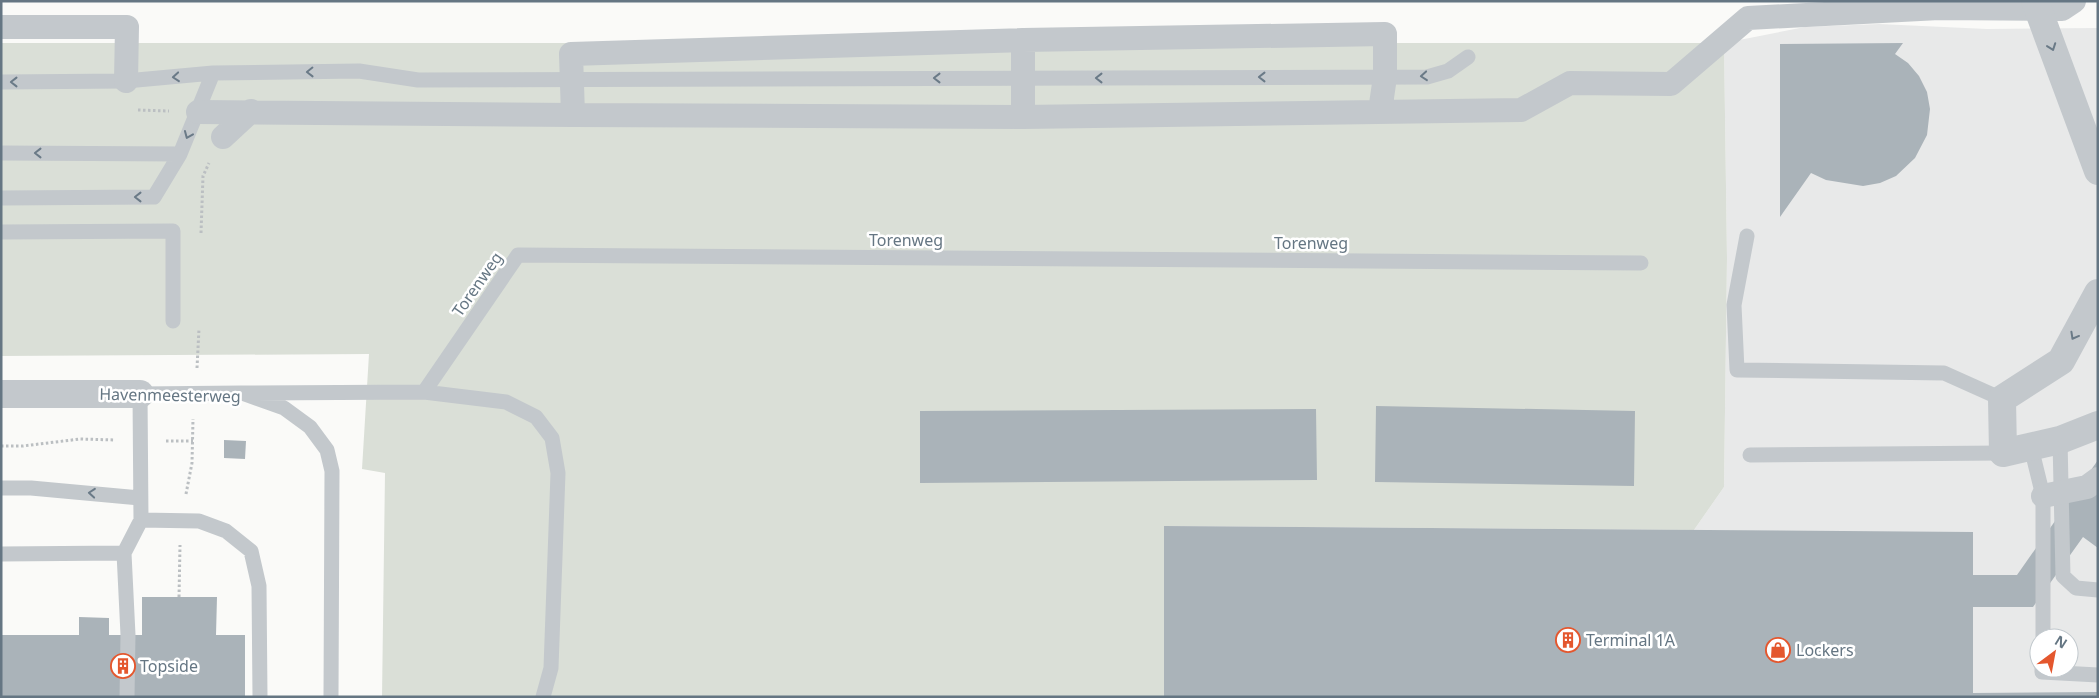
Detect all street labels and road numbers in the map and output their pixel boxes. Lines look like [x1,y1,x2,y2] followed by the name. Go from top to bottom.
[869,229,943,251] street label: Torenweg
[1274,232,1348,254] street label: Torenweg
[447,247,507,321] street label: Torenweg
[99,383,241,407] street label: Havenmeesterweg

